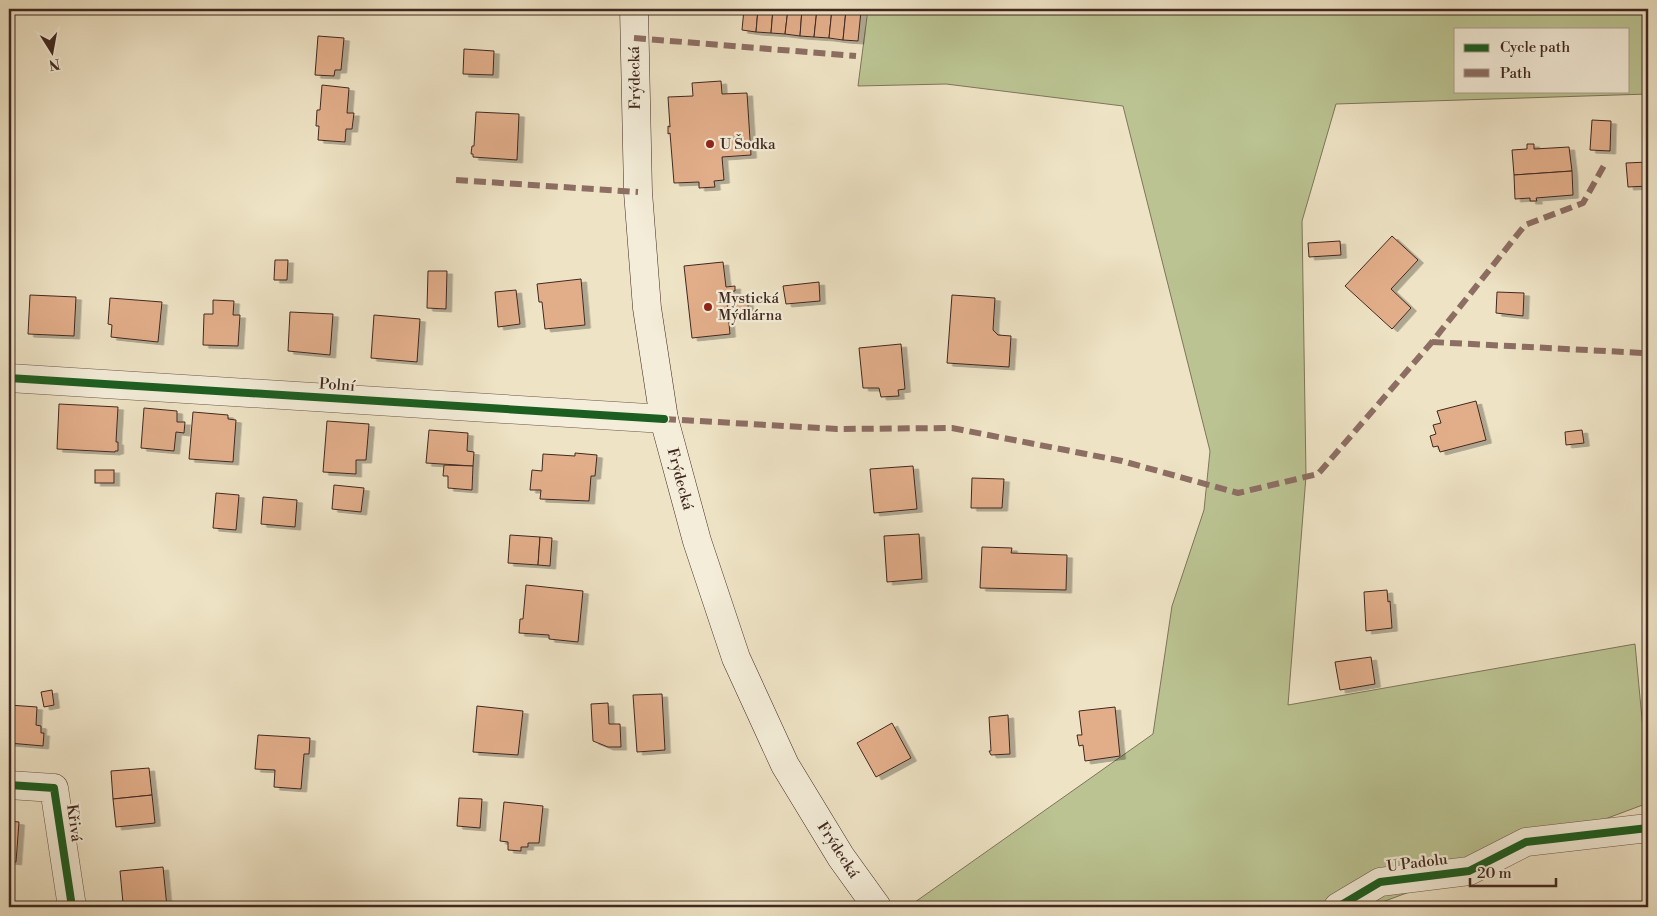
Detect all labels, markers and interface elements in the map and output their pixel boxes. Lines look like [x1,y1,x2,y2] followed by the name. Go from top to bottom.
[28,28,78,78] north arrow
[1454,28,1630,92] legend
[1500,38,1570,57] text: Cycle path
[625,46,645,110] street label: Frýdecká
[47,54,61,74] text: N
[1500,64,1532,83] text: Path
[720,134,776,154] place label: U Šodka
[704,138,716,150] marker: U Šodka
[718,289,783,325] place label: Mystická Mýdlárna
[702,301,714,313] marker: Mystická Mýdlárna
[318,374,357,396] street label: Polní
[663,446,697,512] street label: Frýdecká
[62,803,86,843] street label: Křivá
[813,818,863,882] street label: Frýdecká
[1385,850,1449,876] street label: U Padolu
[1470,856,1556,888] scale bar
[1477,864,1512,883] text: 20 m

